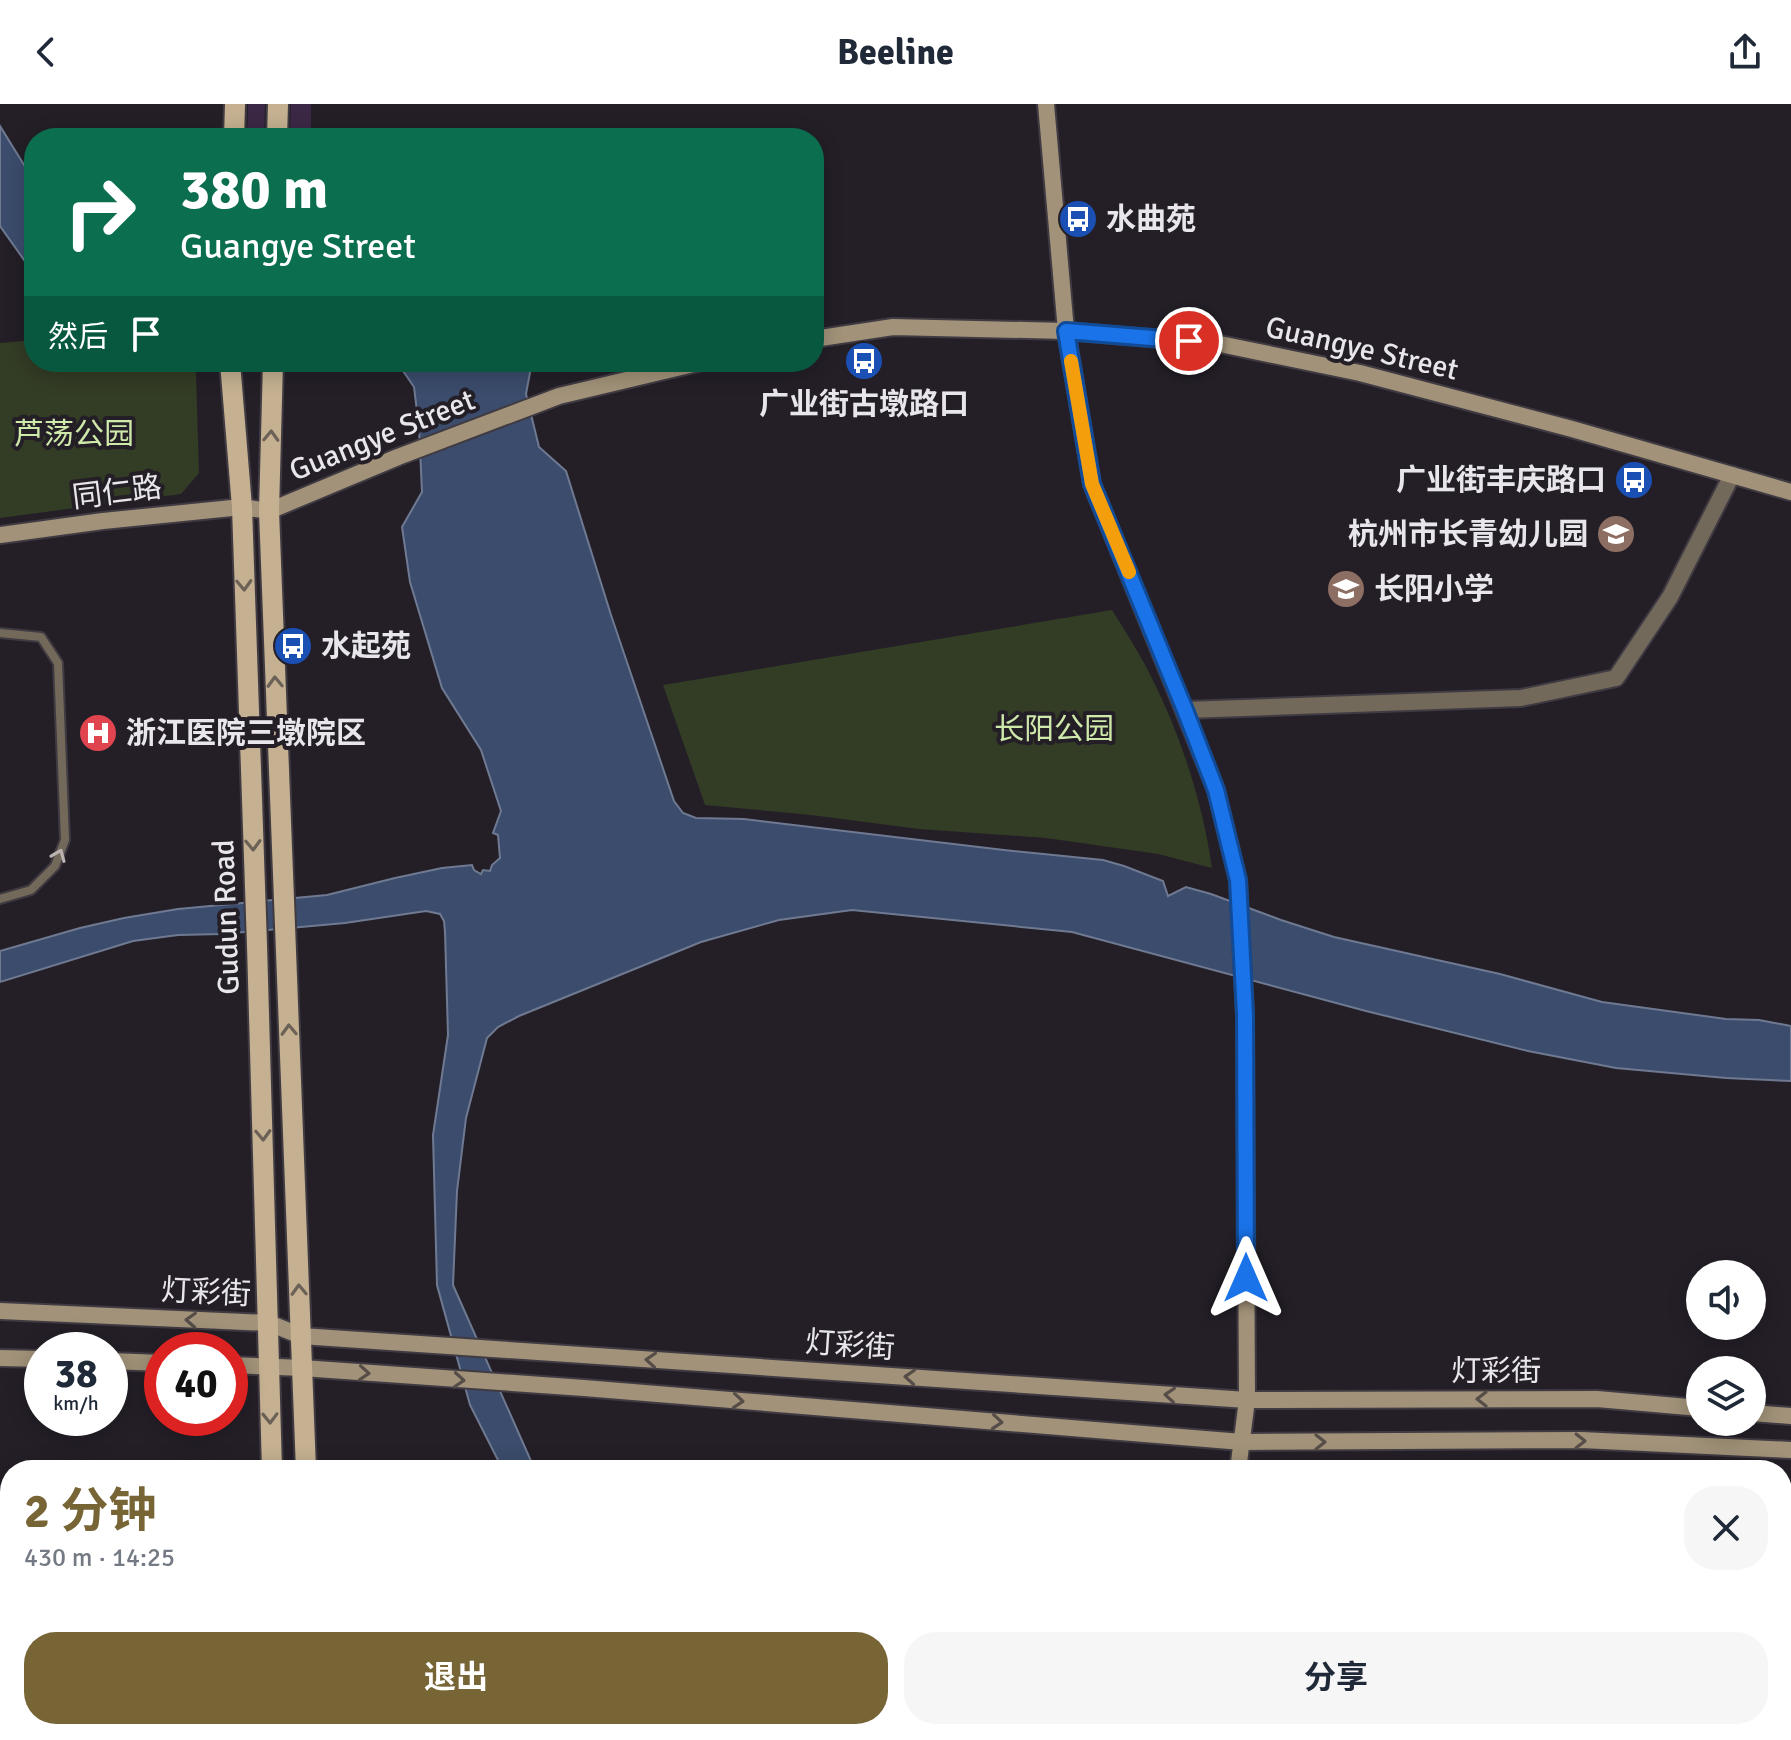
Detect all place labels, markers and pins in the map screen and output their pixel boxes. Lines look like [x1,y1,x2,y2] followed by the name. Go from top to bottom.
[1057,198,1099,240] bus stop icon: 水曲苑
[1106,201,1196,238] place label: 水曲苑
[1155,307,1223,375] pin
[843,340,885,382] bus stop icon: 广业街古墩路口
[759,386,969,423] place label: 广业街古墩路口
[1613,459,1655,501] bus stop icon: 广业街丰庆路口
[1396,462,1606,499] place label: 广业街丰庆路口
[1595,513,1637,555] school or university icon: 杭州市长青幼儿园
[1348,516,1588,553] place label: 杭州市长青幼儿园
[1325,568,1367,610] school or university icon: 长阳小学
[1374,571,1494,608] place label: 长阳小学
[272,625,314,667] bus stop icon: 水起苑
[321,628,411,665] place label: 水起苑
[77,712,119,754] hospital icon: 浙江医院三墩院区
[126,715,366,752] place label: 浙江医院三墩院区

